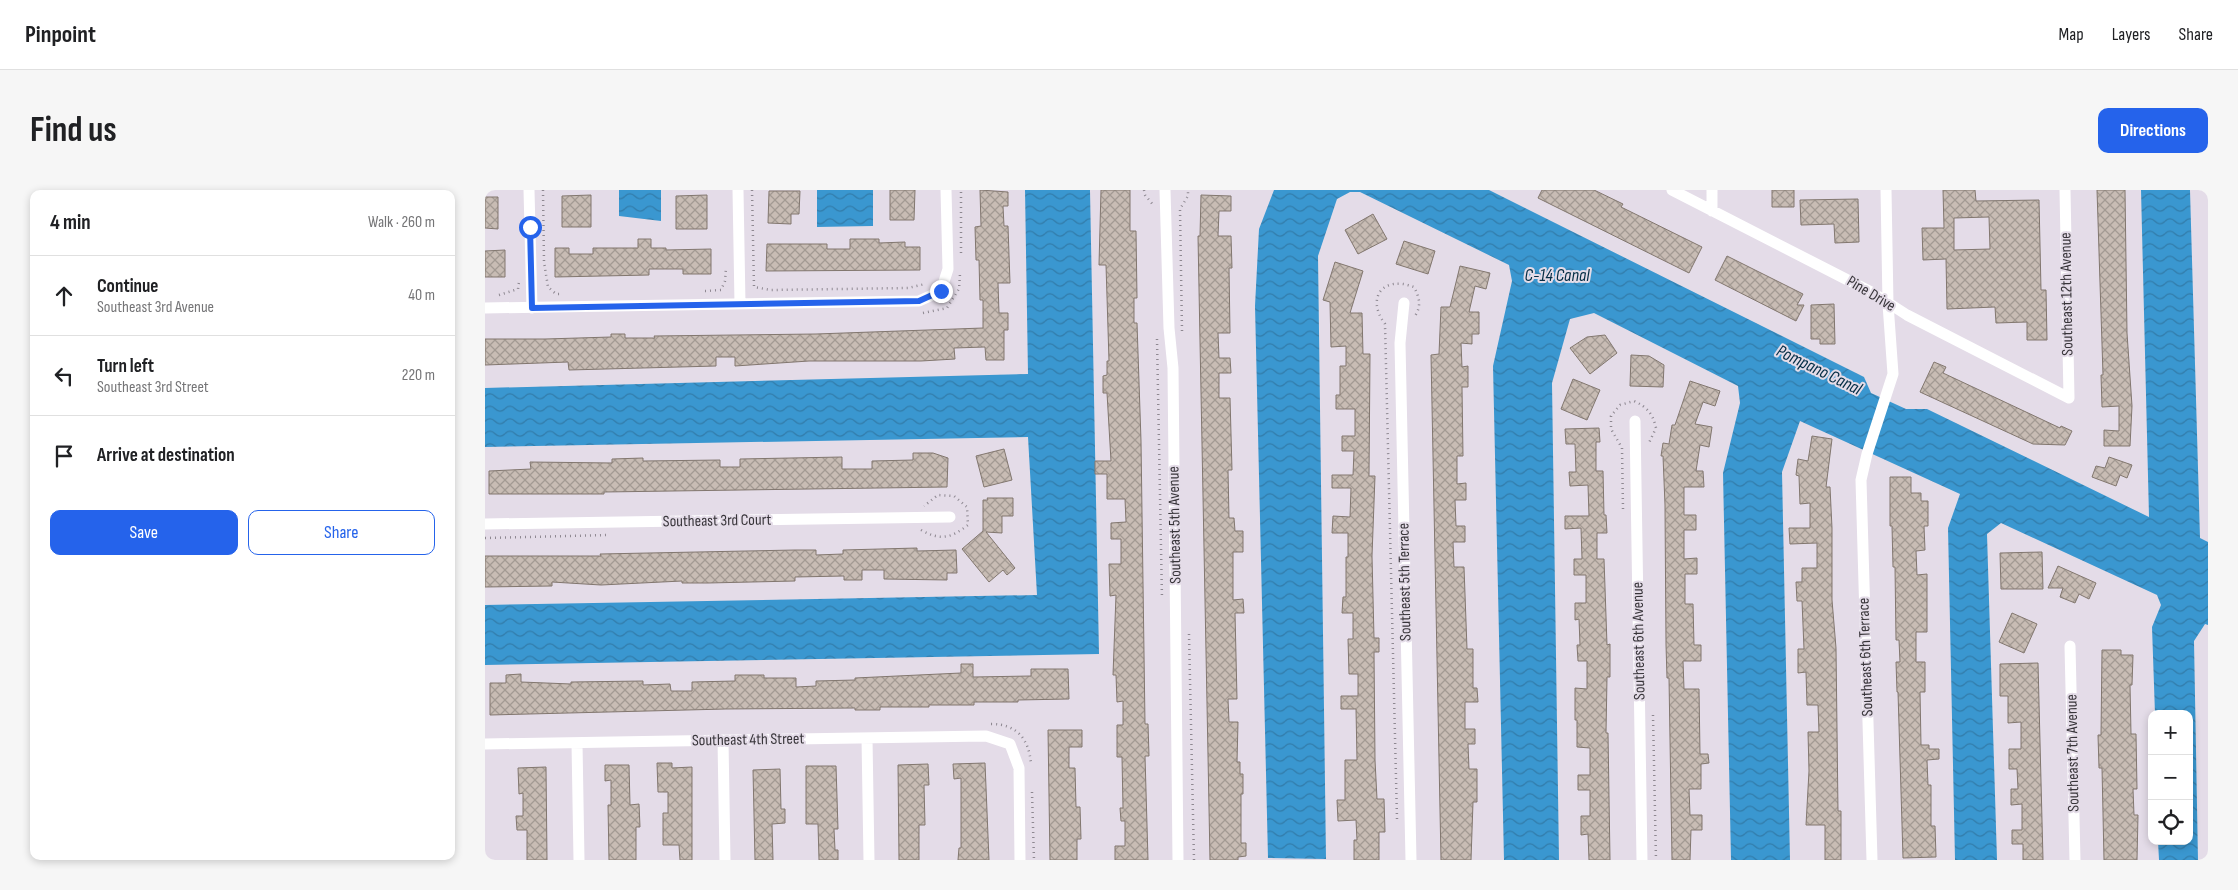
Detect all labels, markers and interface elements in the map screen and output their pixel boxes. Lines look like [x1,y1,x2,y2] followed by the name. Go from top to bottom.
[25,20,96,49] text: Pinpoint
[2059,24,2084,45] text: Map
[2112,24,2151,45] text: Layers
[2179,24,2213,45] text: Share
[2098,108,2208,153] button: Directions
[30,109,117,152] text: Find us
[50,210,91,235] text: 4 min
[368,213,435,232] text: Walk · 260 m
[519,216,542,239] route start
[2056,232,2078,356] street label: Southeast 12th Avenue
[1525,265,1590,286] water label: C-14 Canal
[1843,272,1899,316] street label: Pine Drive
[97,275,158,298] text: Continue
[930,280,953,303] route end
[50,282,78,310] icon: ahead
[408,286,435,305] text: 40 m
[97,298,214,317] text: Southeast 3rd Avenue
[1773,340,1866,400] water label: Pompano Canal
[97,355,154,378] text: Turn left
[50,362,78,390] icon: left
[402,366,435,385] text: 220 m
[97,378,209,397] text: Southeast 3rd Street
[50,442,78,470] icon: arrive
[97,444,235,467] text: Arrive at destination
[1164,466,1186,584] street label: Southeast 5th Avenue
[50,510,238,555] button: Save
[248,510,435,555] button: Share
[663,511,772,531] street label: Southeast 3rd Court
[1394,523,1416,641] street label: Southeast 5th Terrace
[1628,582,1650,700] street label: Southeast 6th Avenue
[1854,597,1878,717] street label: Southeast 6th Terrace
[2062,694,2084,812] street label: Southeast 7th Avenue
[2148,710,2193,845] map controls
[2148,710,2193,755] button: +
[692,730,804,750] street label: Southeast 4th Street
[2148,755,2193,800] button: −
[2148,800,2193,845] button: locate

